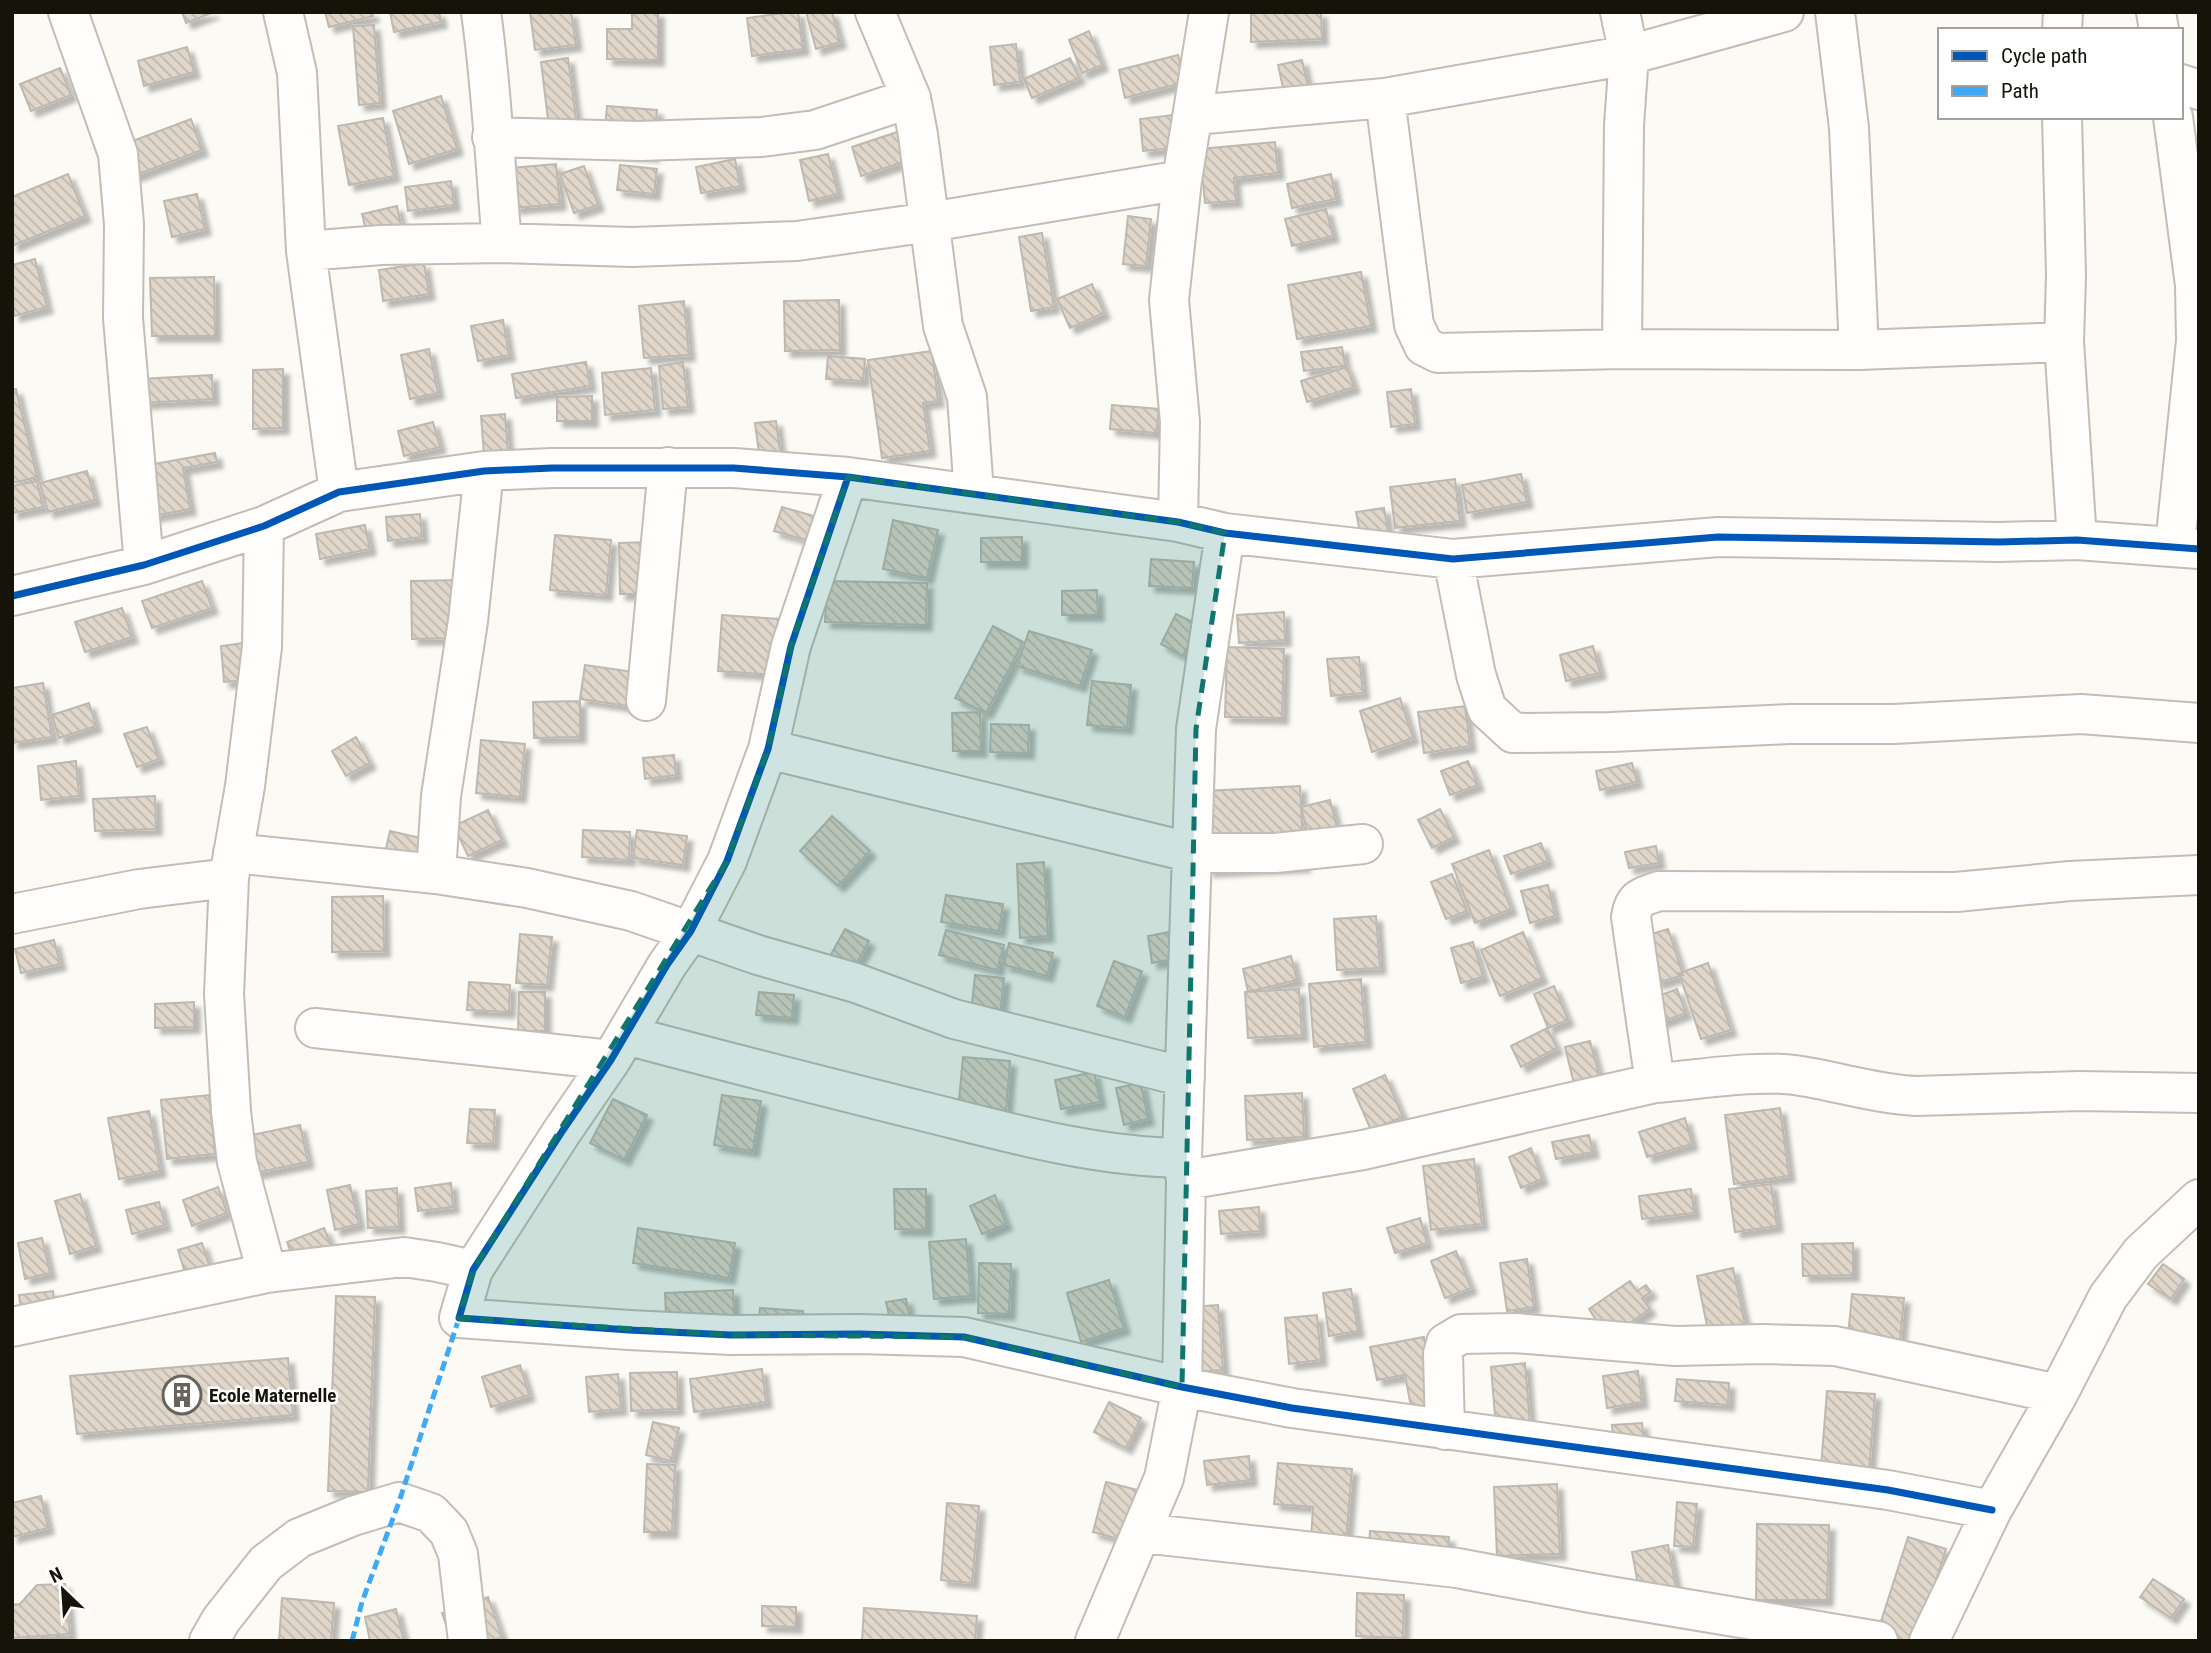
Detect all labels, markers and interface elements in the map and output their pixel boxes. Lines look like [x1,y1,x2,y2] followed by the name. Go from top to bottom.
[1938,28,2183,119] legend
[2001,44,2087,68] text: Cycle path
[2001,79,2039,103] text: Path
[161,1374,203,1416] building icon: Ecole Maternelle
[209,1384,336,1407] place label: Ecole Maternelle
[28,1555,98,1625] north arrow
[46,1562,66,1588] text: N

